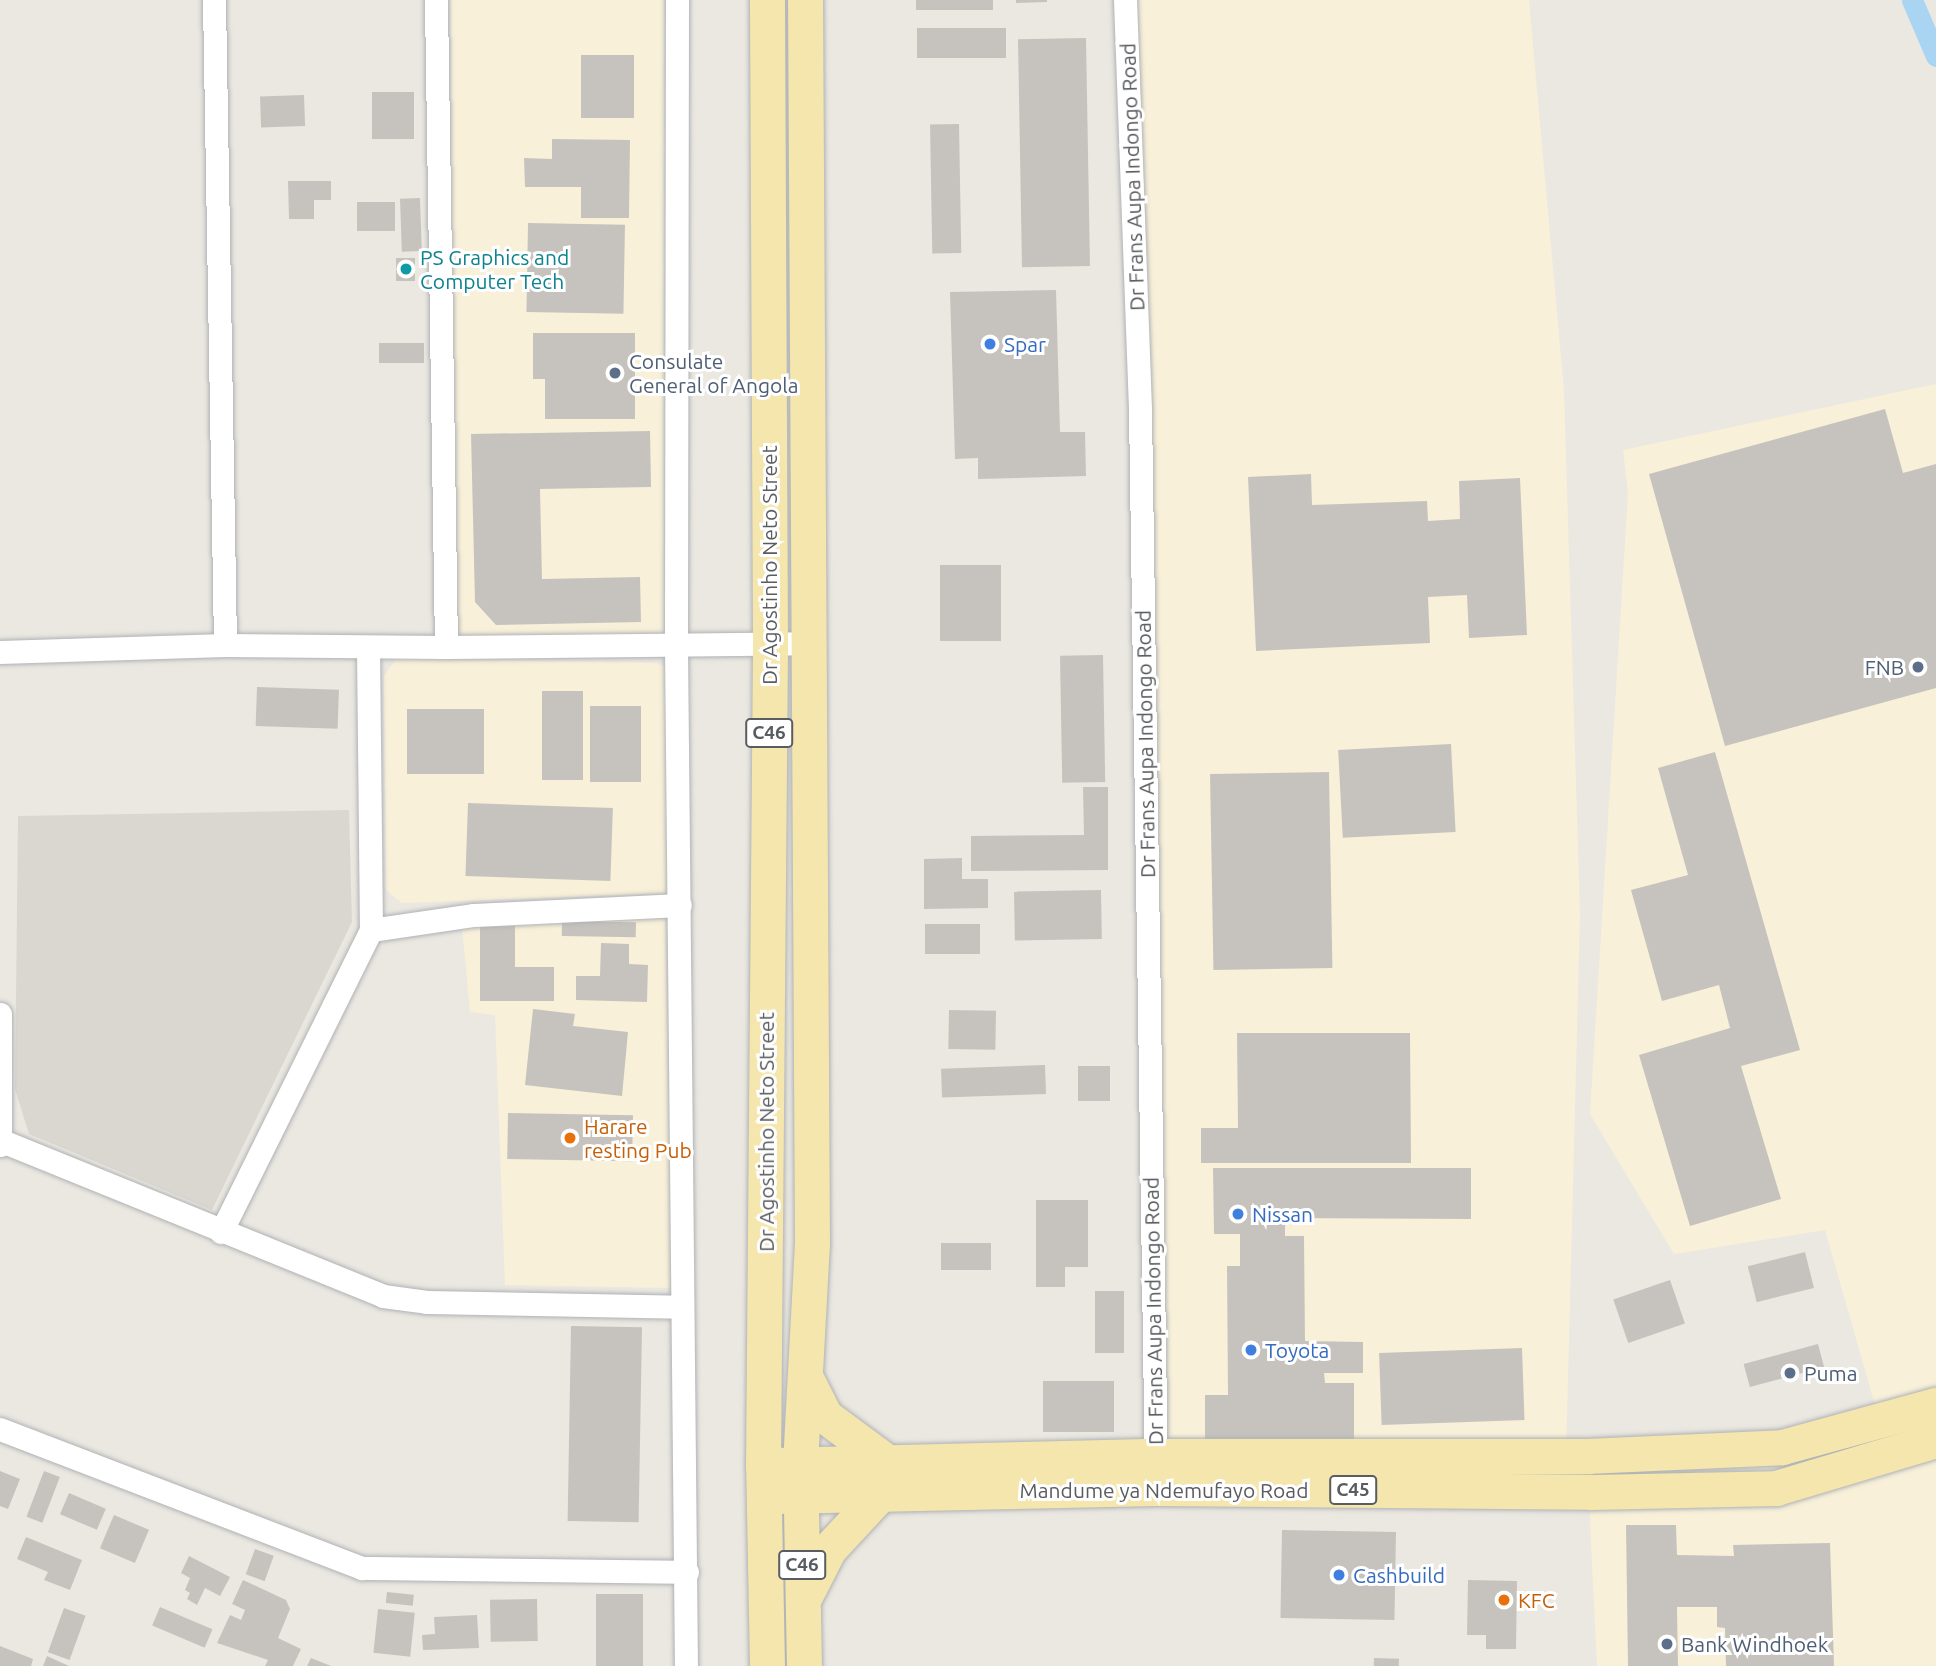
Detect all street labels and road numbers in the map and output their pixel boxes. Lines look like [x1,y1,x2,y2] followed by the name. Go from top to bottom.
[1115,43,1149,311] street label: Dr Frans Aupa Indongo Road
[756,445,782,685] street label: Dr Agostinho Neto Street
[1130,610,1160,878] street label: Dr Frans Aupa Indongo Road
[744,718,794,748] road number: C46
[753,1012,779,1252] street label: Dr Agostinho Neto Street
[1138,1177,1168,1445] street label: Dr Frans Aupa Indongo Road
[1328,1474,1378,1506] road number: C45
[1020,1477,1308,1503] street label: Mandume ya Ndemufayo Road
[778,1550,826,1581] road number: C46

